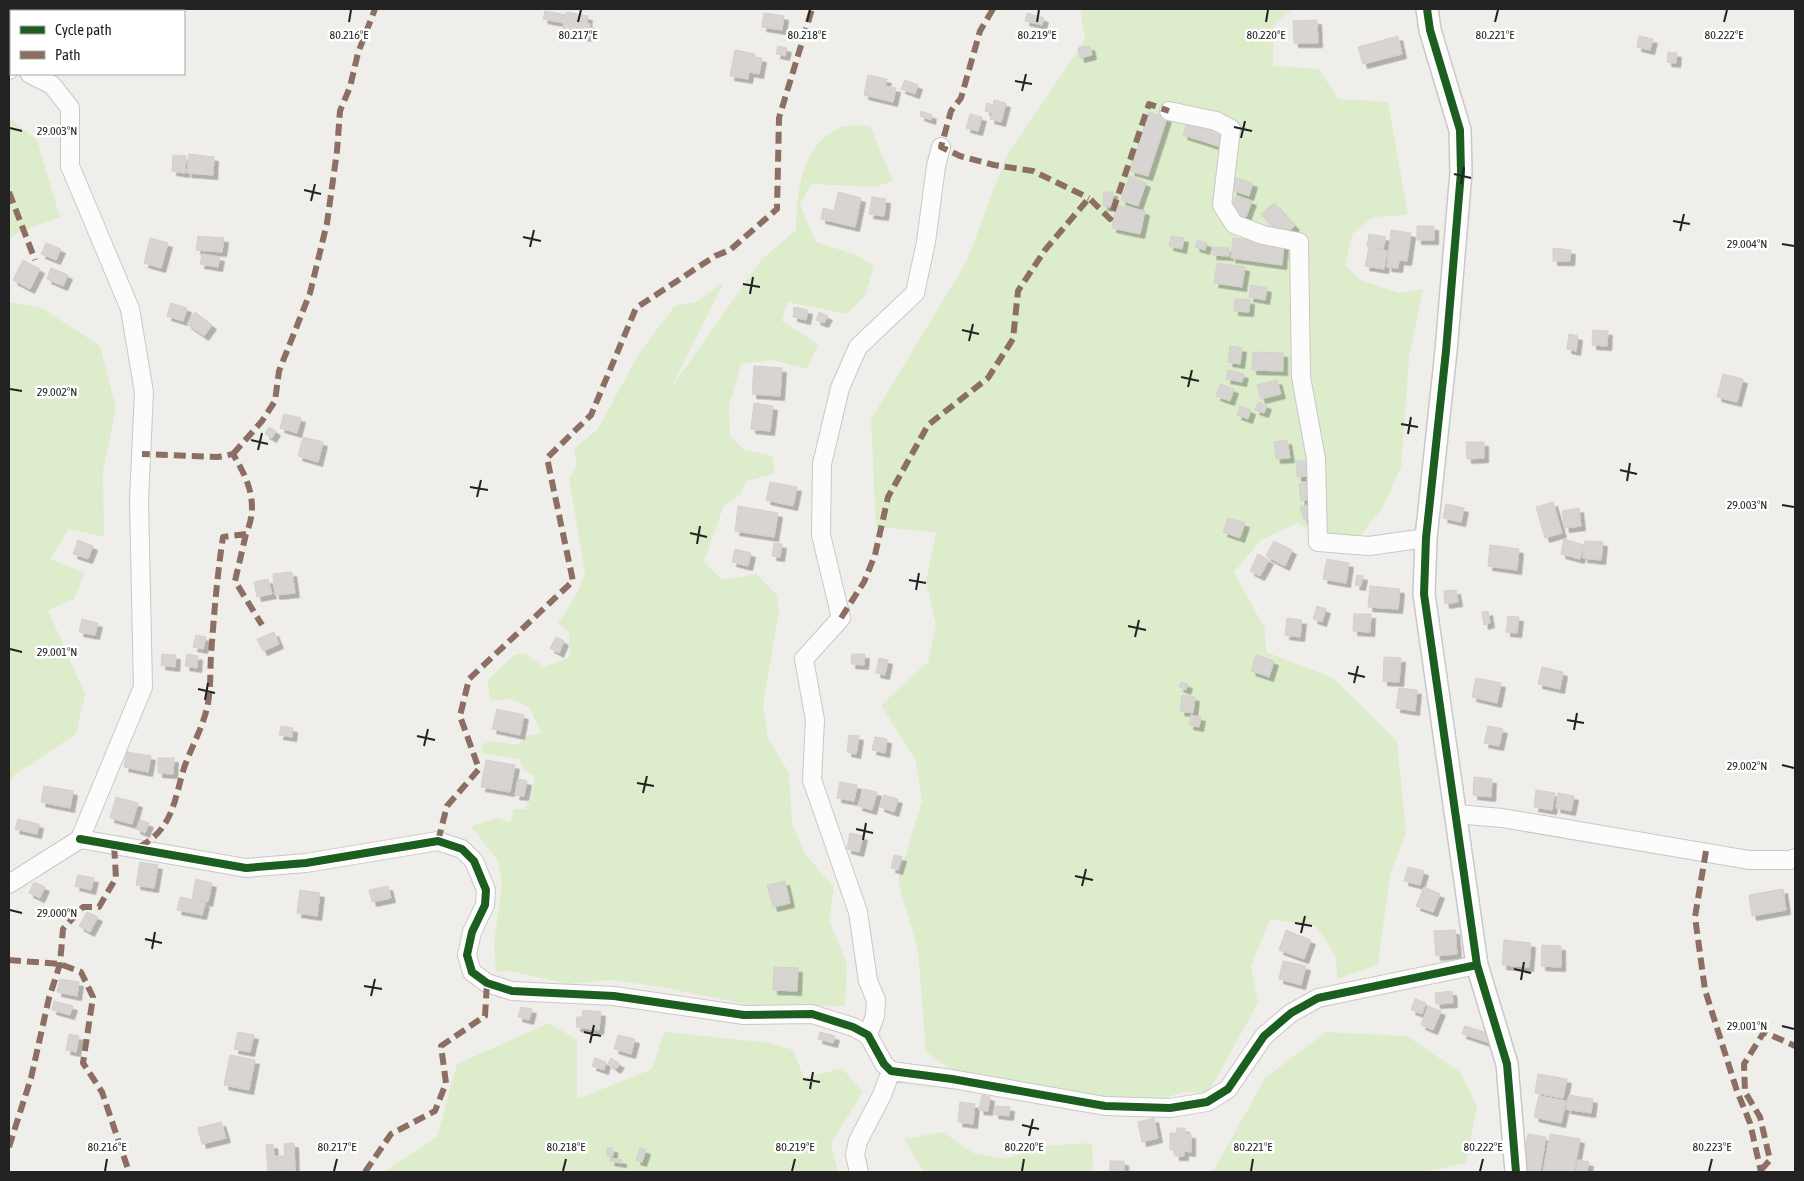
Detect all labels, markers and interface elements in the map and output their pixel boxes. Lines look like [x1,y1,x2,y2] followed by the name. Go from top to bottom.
[10,10,185,75] legend
[55,21,112,38] text: Cycle path
[330,28,368,42] text: 80.216°E
[559,28,597,42] text: 80.217°E
[788,28,826,42] text: 80.218°E
[1018,28,1056,42] text: 80.219°E
[1247,28,1285,42] text: 80.220°E
[1476,28,1514,42] text: 80.221°E
[1705,28,1743,42] text: 80.222°E
[55,46,81,63] text: Path
[37,124,77,138] text: 29.003°N
[1727,237,1767,251] text: 29.004°N
[37,385,77,399] text: 29.002°N
[1727,498,1767,512] text: 29.003°N
[37,645,77,659] text: 29.001°N
[1727,759,1767,773] text: 29.002°N
[37,906,77,920] text: 29.000°N
[1727,1019,1767,1033] text: 29.001°N
[88,1140,126,1154] text: 80.216°E
[318,1140,356,1154] text: 80.217°E
[547,1140,585,1154] text: 80.218°E
[776,1140,814,1154] text: 80.219°E
[1005,1140,1043,1154] text: 80.220°E
[1234,1140,1272,1154] text: 80.221°E
[1464,1140,1502,1154] text: 80.222°E
[1693,1140,1731,1154] text: 80.223°E

